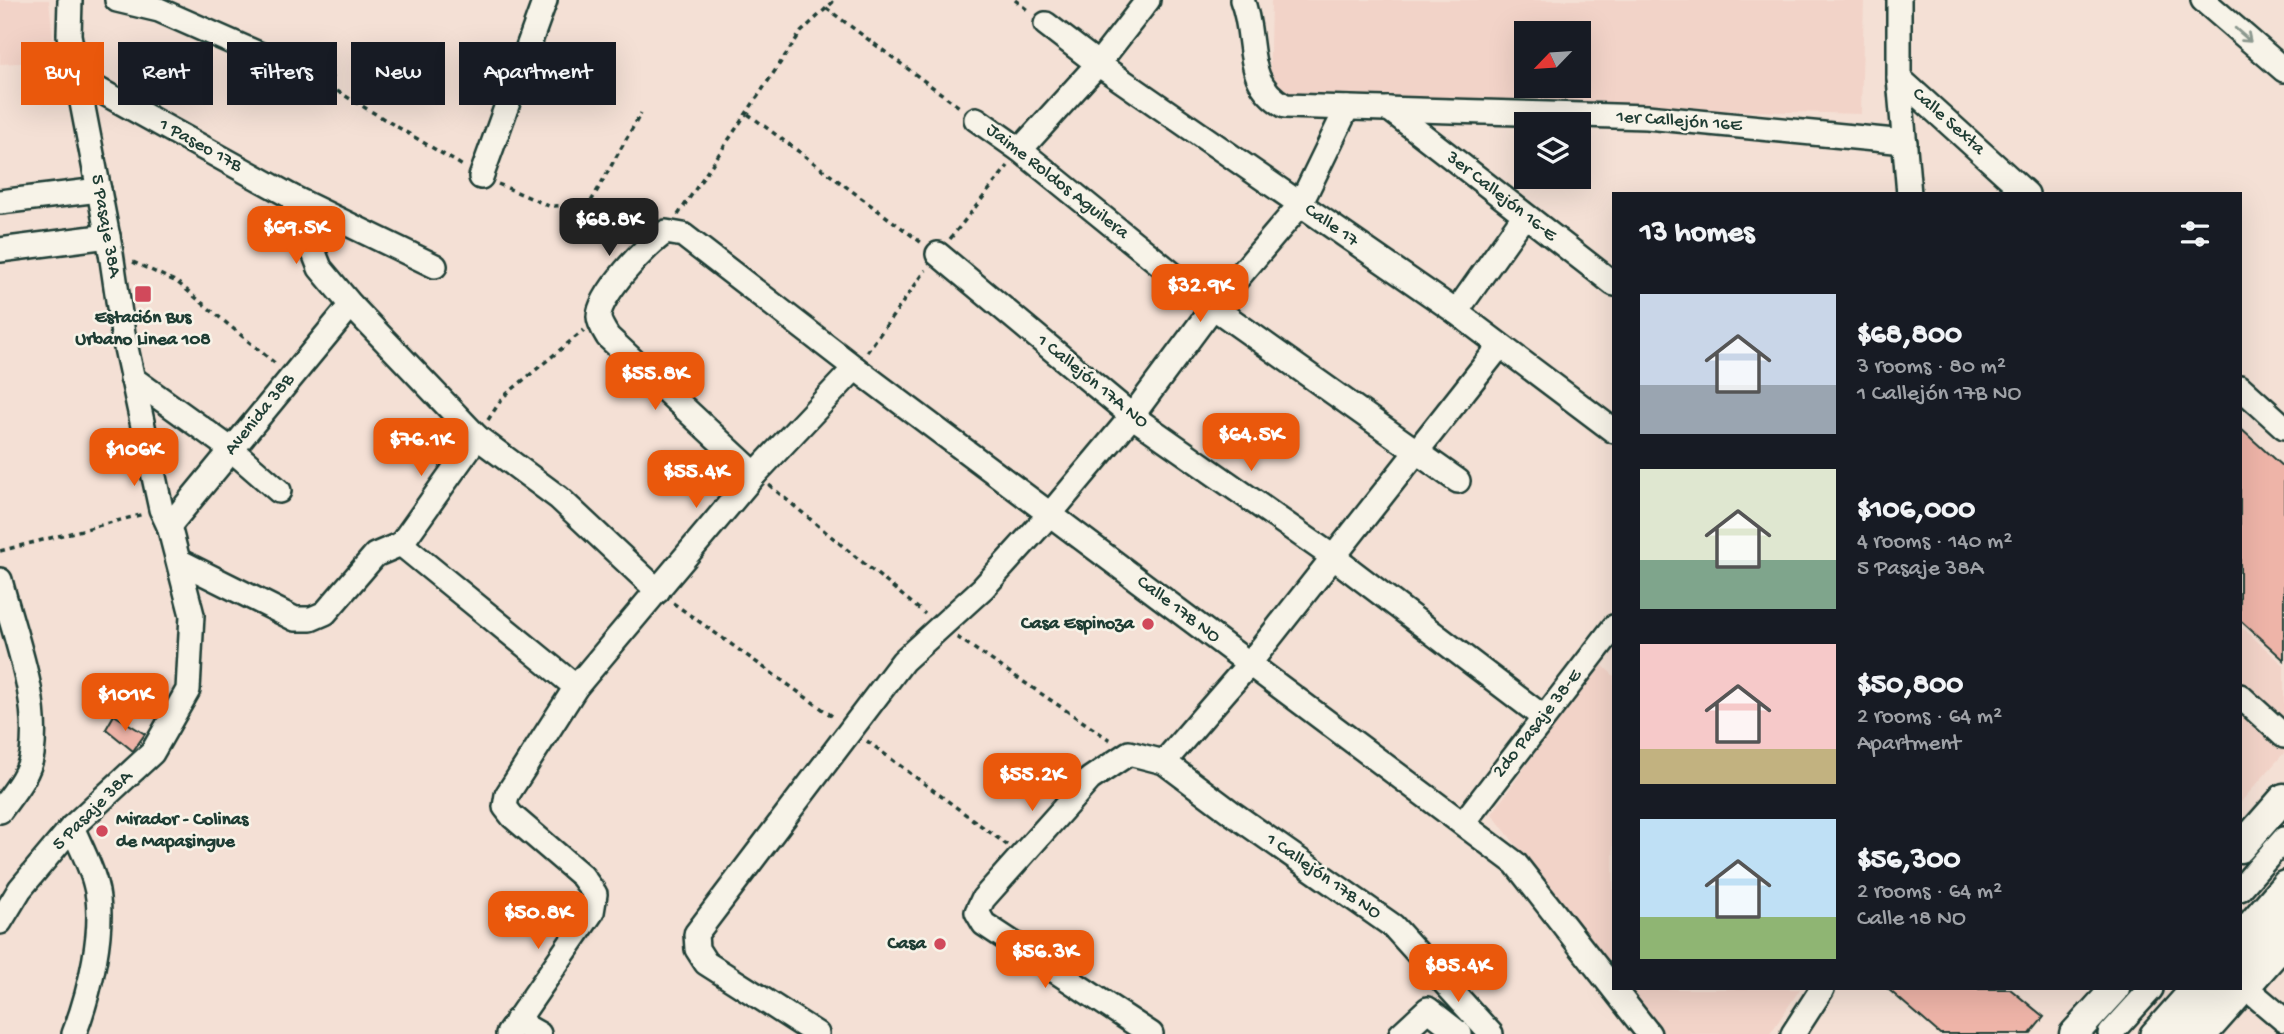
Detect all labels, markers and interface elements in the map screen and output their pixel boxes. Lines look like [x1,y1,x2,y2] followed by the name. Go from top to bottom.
[1514,21,1591,98] north arrow
[1514,21,1591,189] map controls
[2234,27,2252,43] one-way arrow
[21,42,104,105] chip: Buy
[118,42,213,105] chip: Rent
[227,42,337,105] chip: Filters
[351,42,445,105] chip: New
[459,42,616,105] chip: Apartment
[1907,83,1990,162] street label: Calle Sexta
[1614,106,1744,138] street label: 1er Callejón 16E
[1514,112,1591,189] button: layers
[153,113,247,179] street label: 1 Paseo 17B
[981,119,1134,246] street label: Jaime Roldos Aguilera
[1440,146,1562,248] street label: 3er Callejón 16-E
[85,173,126,281] street label: 5 Pasaje 38A
[552,198,666,258] pin: $68.8K
[1299,199,1364,254] street label: Calle 17
[239,206,353,266] pin: $69.5K
[575,207,643,234] text: $68.8K
[263,215,329,242] text: $69.5K
[2176,215,2214,253] icon: filters
[1640,217,1754,252] text: 13 homes
[1143,264,1257,324] pin: $32.9K
[1168,273,1232,300] text: $32.9K
[133,284,153,304] marker: Estación Bus Urbano Linea 108
[75,307,211,352] place label: Estación Bus Urbano Linea 108
[1857,319,1962,354] text: $68,800
[1696,322,1780,406] icon: home
[1031,329,1153,434] street label: 1 Callejón 17A NO
[598,352,712,412] pin: $55.8K
[1857,354,2006,381] text: 3 rooms · 80 m²
[621,361,689,388] text: $55.8K
[220,368,301,461] street label: Avenida 38B
[1857,381,2021,408] text: 1 Callejón 17B NO
[1194,414,1308,473] pin: $64.5K
[364,419,478,478] pin: $76.1K
[1219,422,1283,449] text: $64.5K
[389,427,453,454] text: $76.1K
[85,428,183,488] pin: $106K
[105,437,163,464] text: $106K
[639,450,753,510] pin: $55.4K
[663,459,729,486] text: $55.4K
[1857,494,1975,529] text: $106,000
[1696,497,1780,581] icon: home
[1857,529,2012,556] text: 4 rooms · 140 m²
[1857,556,1983,583] text: 5 Pasaje 38A
[1131,571,1225,649] street label: Calle 17B NO
[1020,613,1135,636] place label: Casa Espinoza
[1140,616,1156,632] marker: Casa Espinoza
[1489,664,1588,783] street label: 2do Pasaje 38-E
[1857,669,1963,704] text: $50,800
[1696,672,1780,756] icon: home
[76,674,174,733] pin: $101K
[98,682,152,709] text: $101K
[1857,704,2002,731] text: 2 rooms · 64 m²
[1857,731,1961,758] text: Apartment
[975,754,1089,813] pin: $55.2K
[999,762,1065,789] text: $55.2K
[48,765,139,856] street label: 5 Pasaje 38A
[116,809,249,854] place label: Mirador - Colinas de Mapasingue
[94,823,110,839] marker: Mirador - Colinas de Mapasingue
[1260,828,1386,926] street label: 1 Callejón 17B NO
[1857,844,1961,879] text: $56,300
[1696,847,1780,931] icon: home
[1857,879,2002,906] text: 2 rooms · 64 m²
[481,892,595,951] pin: $50.8K
[504,900,572,927] text: $50.8K
[1857,906,1966,933] text: Calle 18 NO
[988,930,1102,990] pin: $56.3K
[887,933,927,956] place label: Casa
[932,936,948,952] marker: Casa
[1012,939,1078,966] text: $56.3K
[1401,944,1515,1004] pin: $85.4K
[1425,953,1491,980] text: $85.4K

